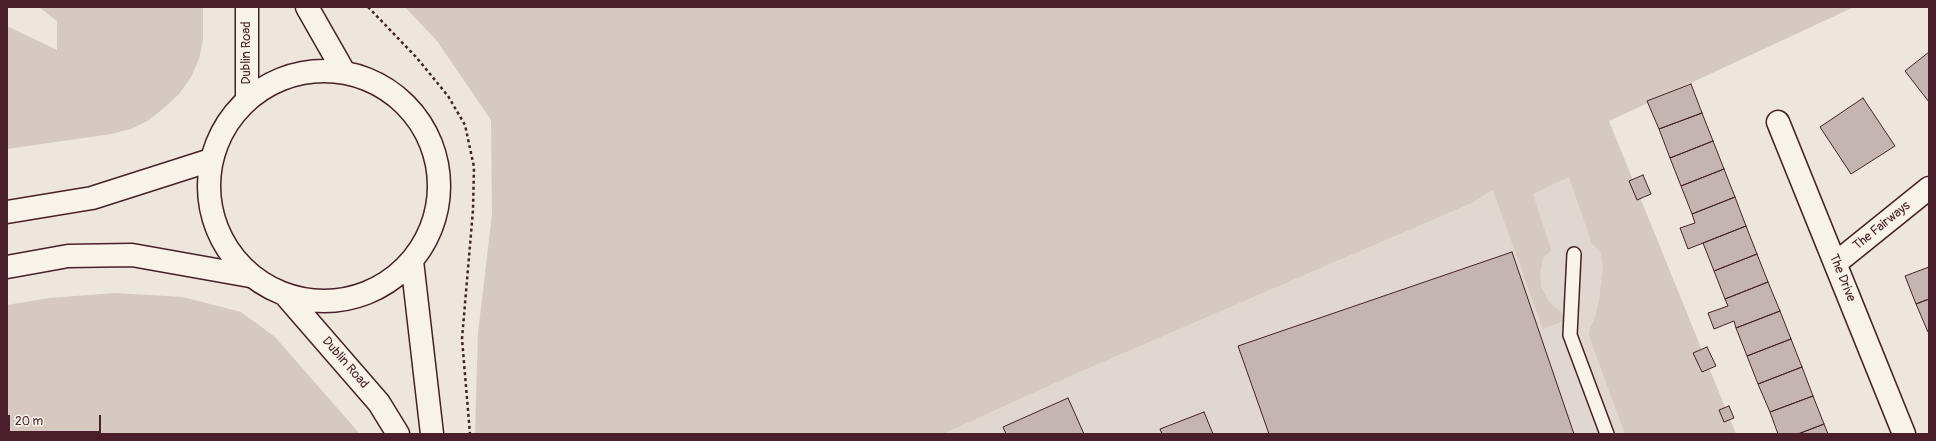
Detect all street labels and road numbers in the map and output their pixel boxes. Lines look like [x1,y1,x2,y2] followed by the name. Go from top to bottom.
[239,21,255,85] street label: Dublin Road
[1850,198,1914,254] street label: The Fairways
[1825,252,1859,304] street label: The Drive
[318,334,372,392] street label: Dublin Road

